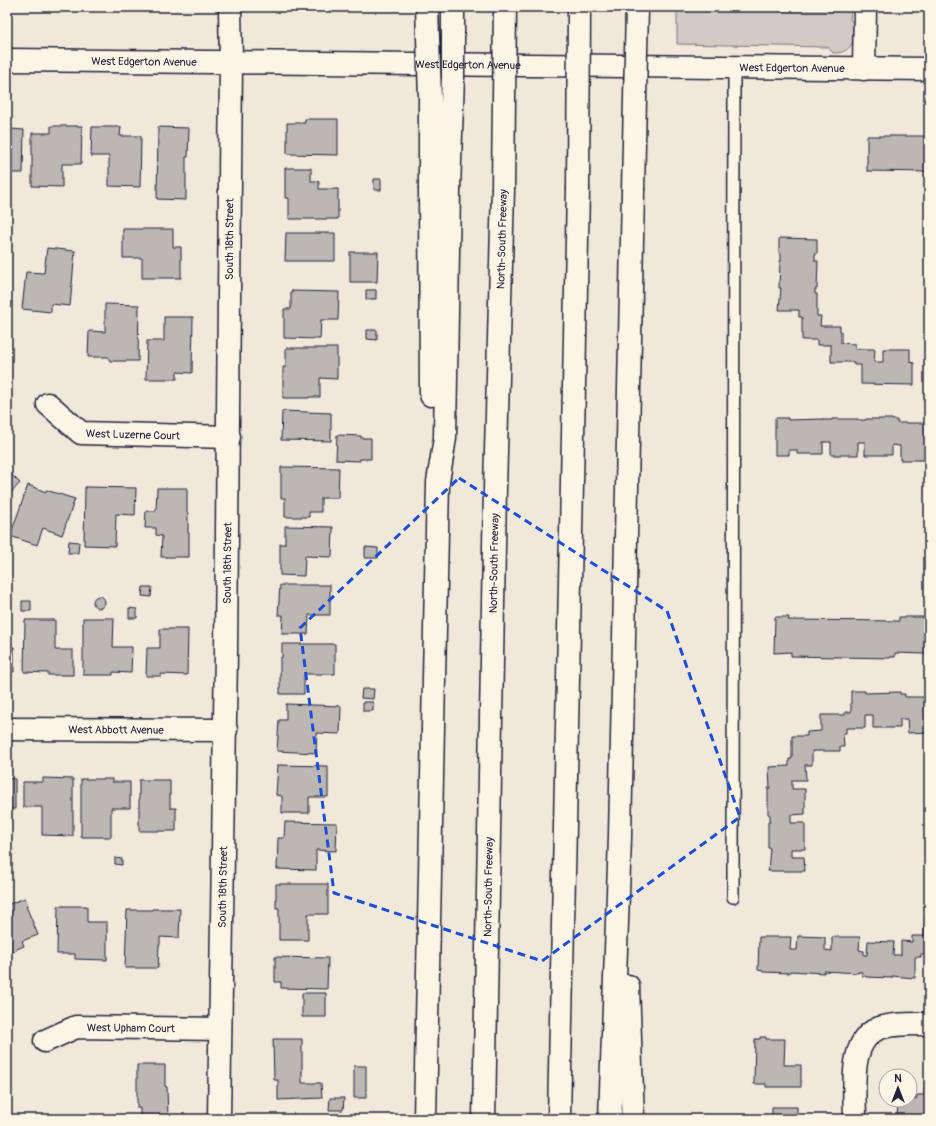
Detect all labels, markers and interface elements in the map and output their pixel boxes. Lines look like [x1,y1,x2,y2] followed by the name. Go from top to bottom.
[91,55,197,69] street label: West Edgerton Avenue
[415,58,521,72] street label: West Edgerton Avenue
[739,61,845,75] street label: West Edgerton Avenue
[494,189,510,289] street label: North-South Freeway
[223,198,236,280] street label: South 18th Street
[86,427,181,443] street label: West Luzerne Court
[487,513,502,613] street label: North-South Freeway
[221,522,234,604] street label: South 18th Street
[68,723,164,737] street label: West Abbott Avenue
[481,837,496,937] street label: North-South Freeway
[216,846,230,928] street label: South 18th Street
[87,1021,176,1035] street label: West Upham Court
[878,1068,918,1108] north arrow
[894,1072,902,1085] text: N

